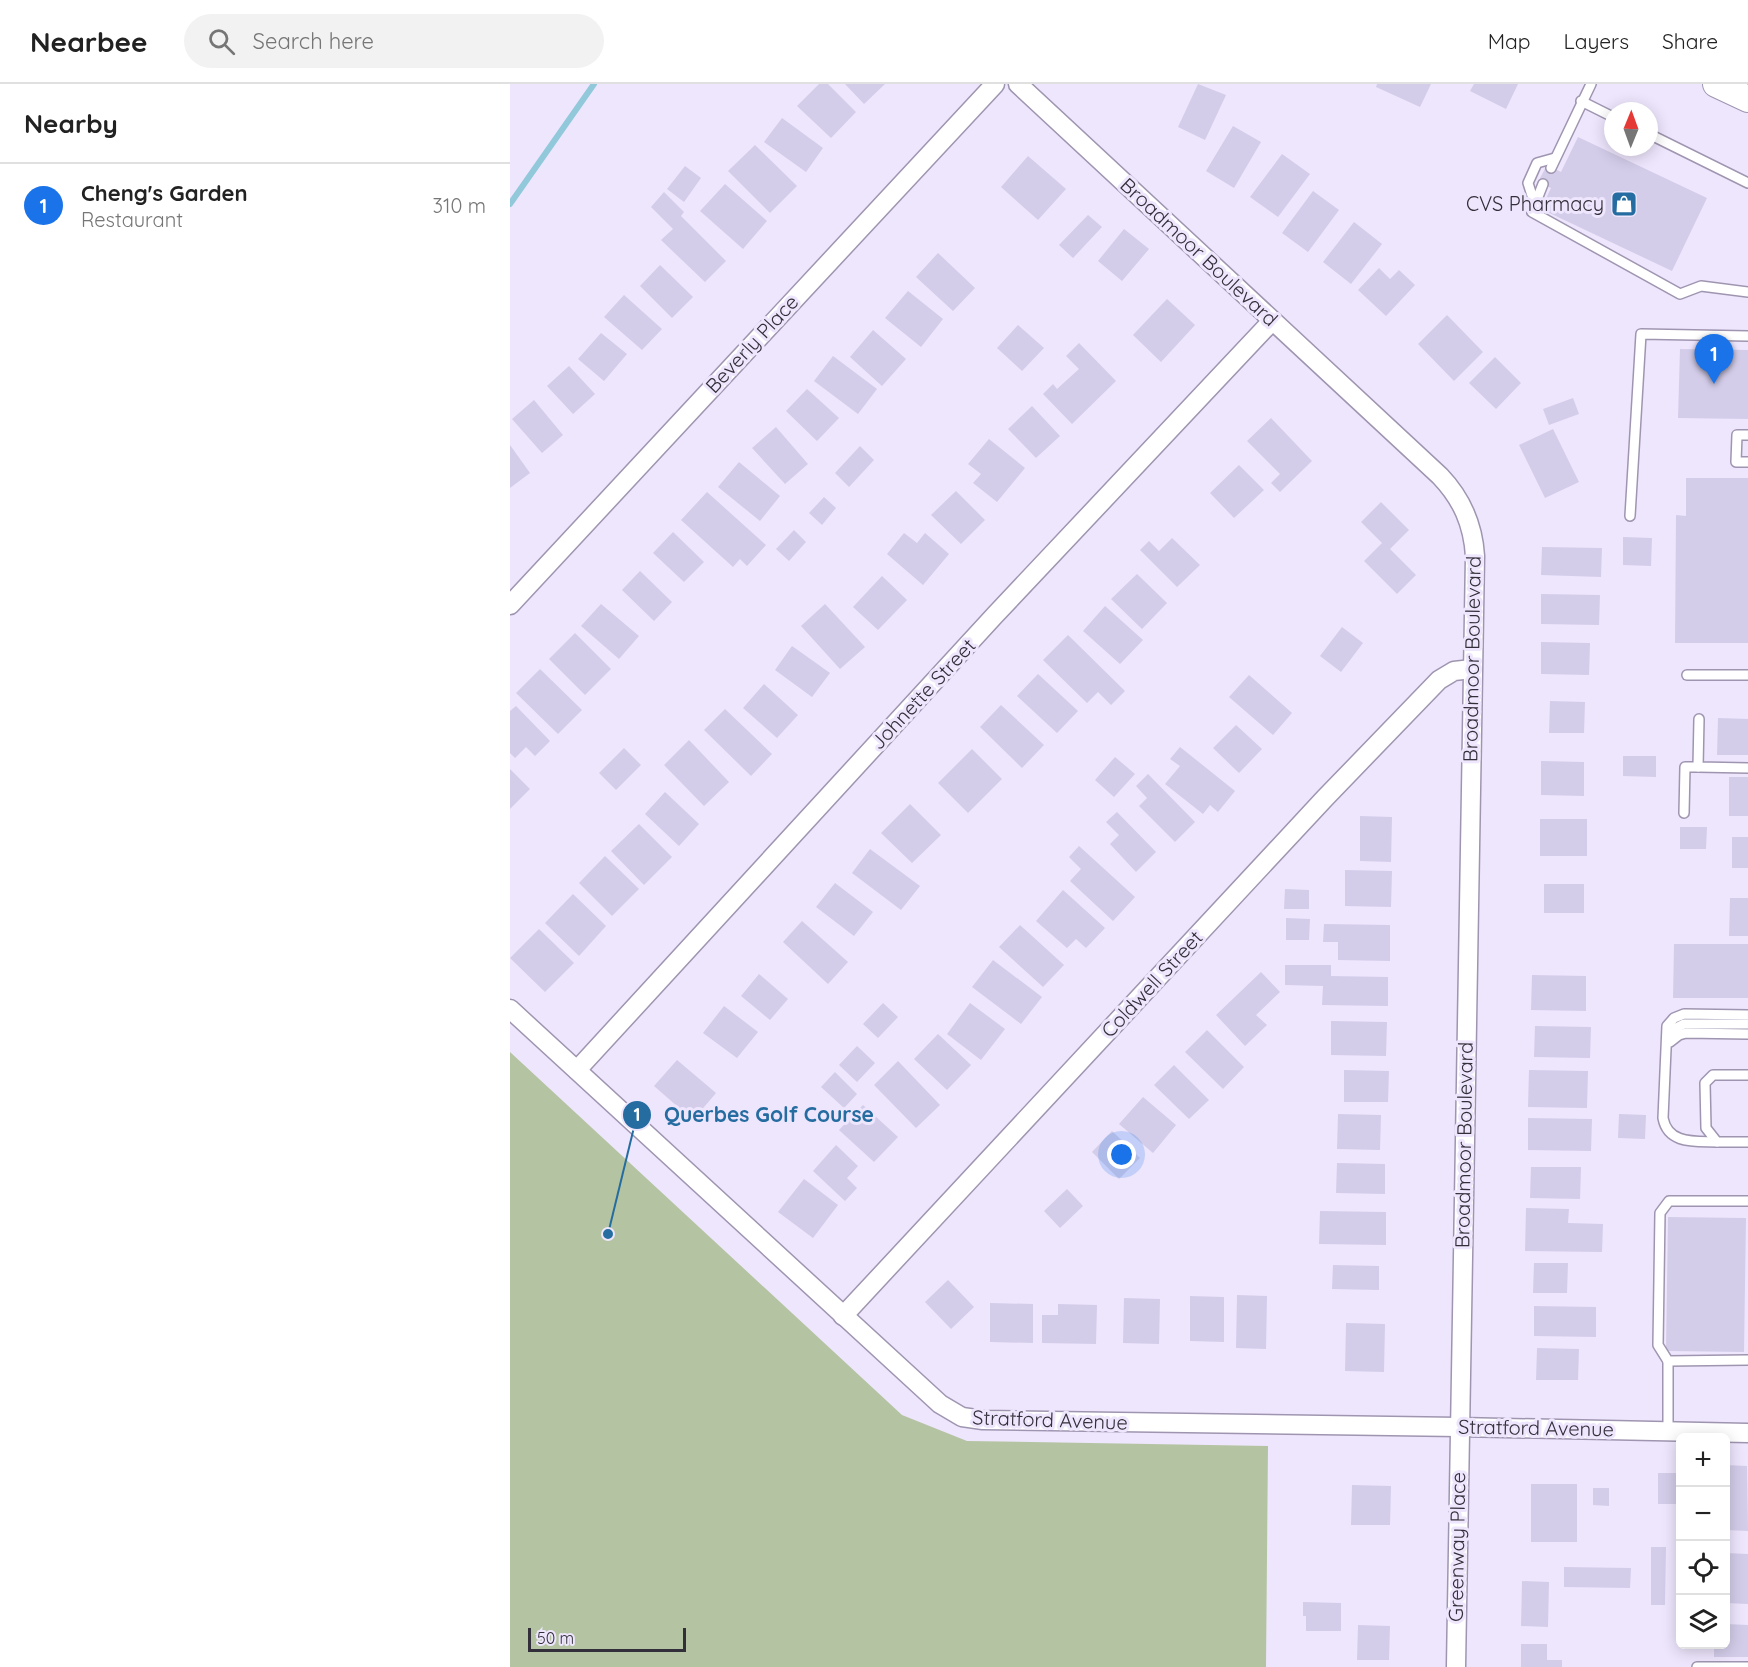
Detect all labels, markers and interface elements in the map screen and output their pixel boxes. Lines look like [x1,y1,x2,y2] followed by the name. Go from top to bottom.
[184,14,604,68] search box
[30,24,148,59] text: Nearbee
[205,25,238,58] icon: search
[253,27,374,55] text: Search here
[1488,28,1531,54] text: Map
[1564,28,1629,54] text: Layers
[1662,28,1718,54] text: Share
[1604,102,1658,156] north arrow
[24,107,118,140] text: Nearby
[1115,172,1283,331] street label: Broadmoor Boulevard
[81,179,248,207] text: Cheng's Garden
[1609,189,1639,219] shop icon: CVS Pharmacy
[1466,191,1604,216] place label: CVS Pharmacy
[40,193,47,218] text: 1
[433,193,486,218] text: 310 m
[81,207,183,232] text: Restaurant
[700,289,803,398] street label: Beverly Place
[1694,334,1734,384] pin: 1
[1457,556,1486,762] street label: Broadmoor Boulevard
[865,633,981,754] street label: Johnette Street
[1096,925,1208,1042] street label: Coldwell Street
[1449,1042,1478,1248] street label: Broadmoor Boulevard
[622,1096,886,1135] callout: Querbes Golf Course
[664,1101,874,1127] text: Querbes Golf Course
[633,1103,641,1126] text: 1
[1107,1140,1136,1169] your location
[972,1404,1128,1435] street label: Stratford Avenue
[1458,1414,1614,1441] street label: Stratford Avenue
[1676,1433,1730,1649] map controls
[1676,1433,1730,1487] button: +
[1443,1472,1470,1622] street label: Greenway Place
[1676,1487,1730,1541] button: −
[1676,1541,1730,1595] button: locate
[1676,1595,1730,1649] button: layers
[528,1625,686,1652] scale bar
[537,1628,574,1648] text: 50 m

